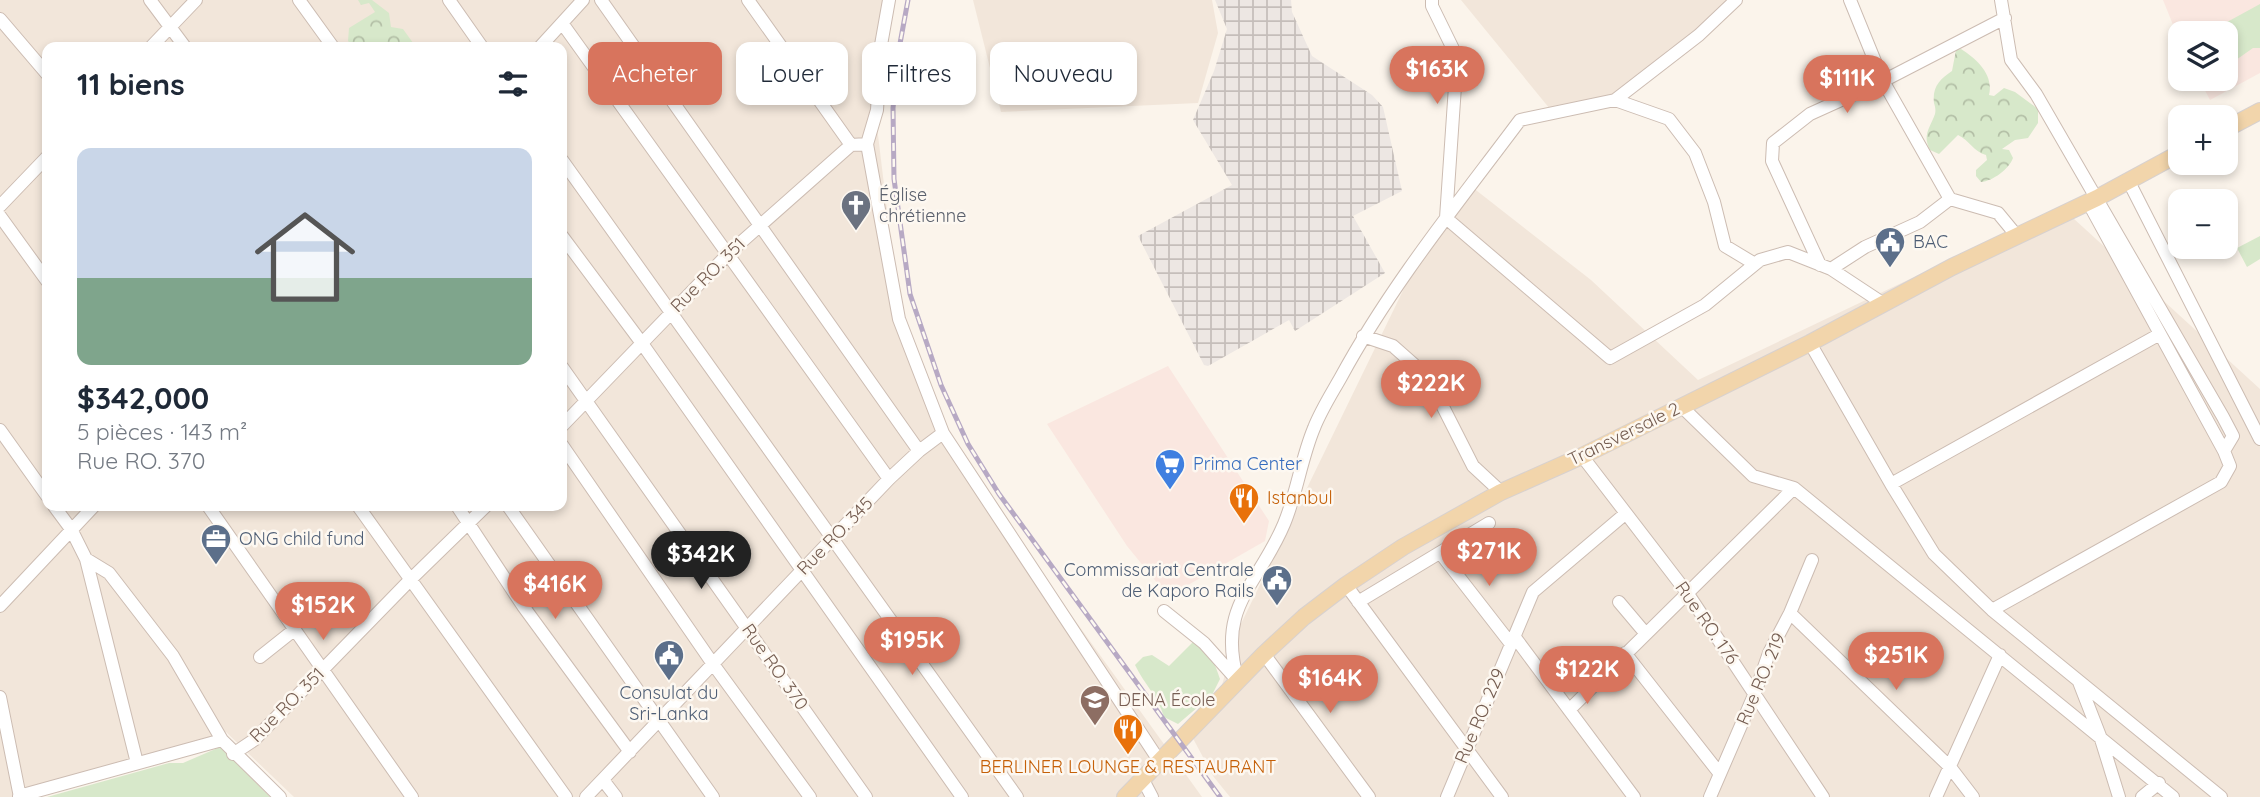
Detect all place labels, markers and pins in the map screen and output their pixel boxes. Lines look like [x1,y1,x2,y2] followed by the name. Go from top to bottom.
[1388,46,1486,106] pin: $163K
[1798,55,1896,115] pin: $111K
[879,183,966,227] place label: Église chrétienne
[839,188,873,232] church icon: Église chrétienne
[1873,225,1907,269] public building icon: BAC
[1913,230,1948,253] place label: BAC
[1382,360,1480,420] pin: $222K
[1153,447,1187,491] supermarket icon: Prima Center
[1193,452,1302,475] place label: Prima Center
[1227,481,1261,525] restaurant icon: Istanbul
[1267,486,1333,509] place label: Istanbul
[199,522,233,566] office icon: ONG child fund
[239,527,365,550] place label: ONG child fund
[1440,528,1538,588] pin: $271K
[652,532,750,591] pin: $342K
[1064,558,1254,602] place label: Commissariat Centrale de Kaporo Rails
[506,562,604,621] pin: $416K
[1260,563,1294,607] public building icon: Commissariat Centrale de Kaporo Rails
[274,582,372,642] pin: $152K
[863,618,961,677] pin: $195K
[1847,632,1945,692] pin: $251K
[652,638,686,682] public building icon: Consulat du Sri-Lanka
[1538,646,1636,706] pin: $122K
[1281,656,1379,715] pin: $164K
[619,681,719,725] place label: Consulat du Sri-Lanka
[1078,683,1112,727] school or university icon: DENA École
[1118,688,1215,711] place label: DENA École
[1111,712,1145,756] restaurant icon: BERLINER LOUNGE & RESTAURANT
[980,755,1276,778] place label: BERLINER LOUNGE & RESTAURANT

